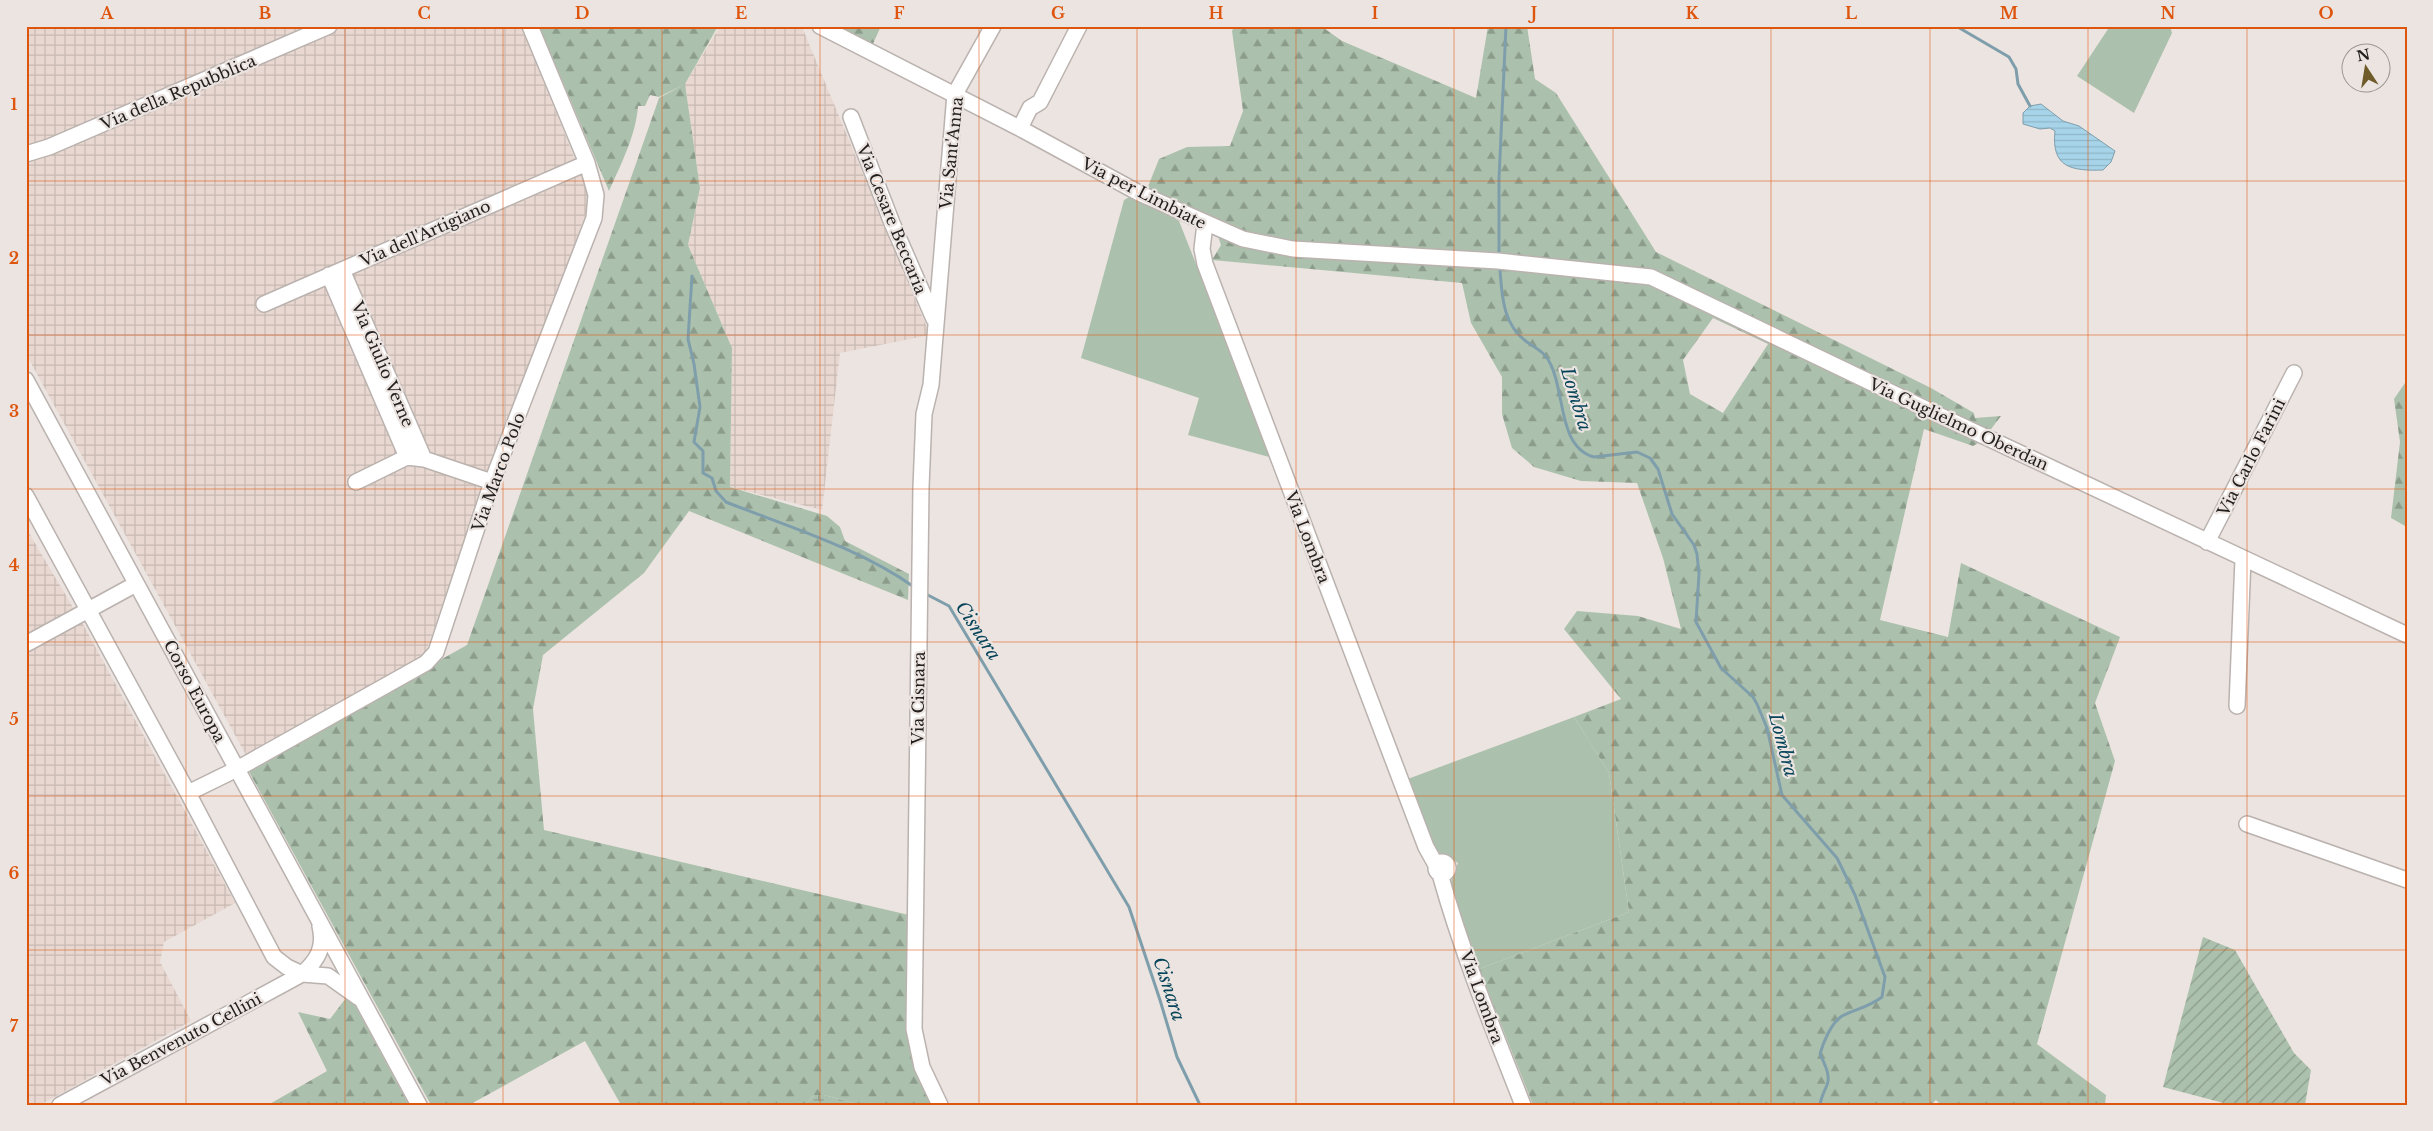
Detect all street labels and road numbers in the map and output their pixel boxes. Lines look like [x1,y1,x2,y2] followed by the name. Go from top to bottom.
[96,50,259,134] street label: Via della Repubblica
[935,96,967,211] street label: Via Sant'Anna
[852,140,931,297] street label: Via Cesare Beccaria
[1077,152,1210,233] street label: Via per Limbiate
[356,195,493,271] street label: Via dell'Artigiano
[347,297,418,430] street label: Via Giulio Verne
[1865,373,2052,474] street label: Via Guglielmo Oberdan
[2212,394,2290,520] street label: Via Carlo Farini
[467,410,529,535] street label: Via Marco Polo
[1281,487,1335,586] street label: Via Lombra
[160,636,230,746] street label: Corso Europa
[907,651,929,746] street label: Via Cisnara
[1456,947,1508,1046] street label: Via Lombra
[96,988,265,1090] street label: Via Benvenuto Cellini

